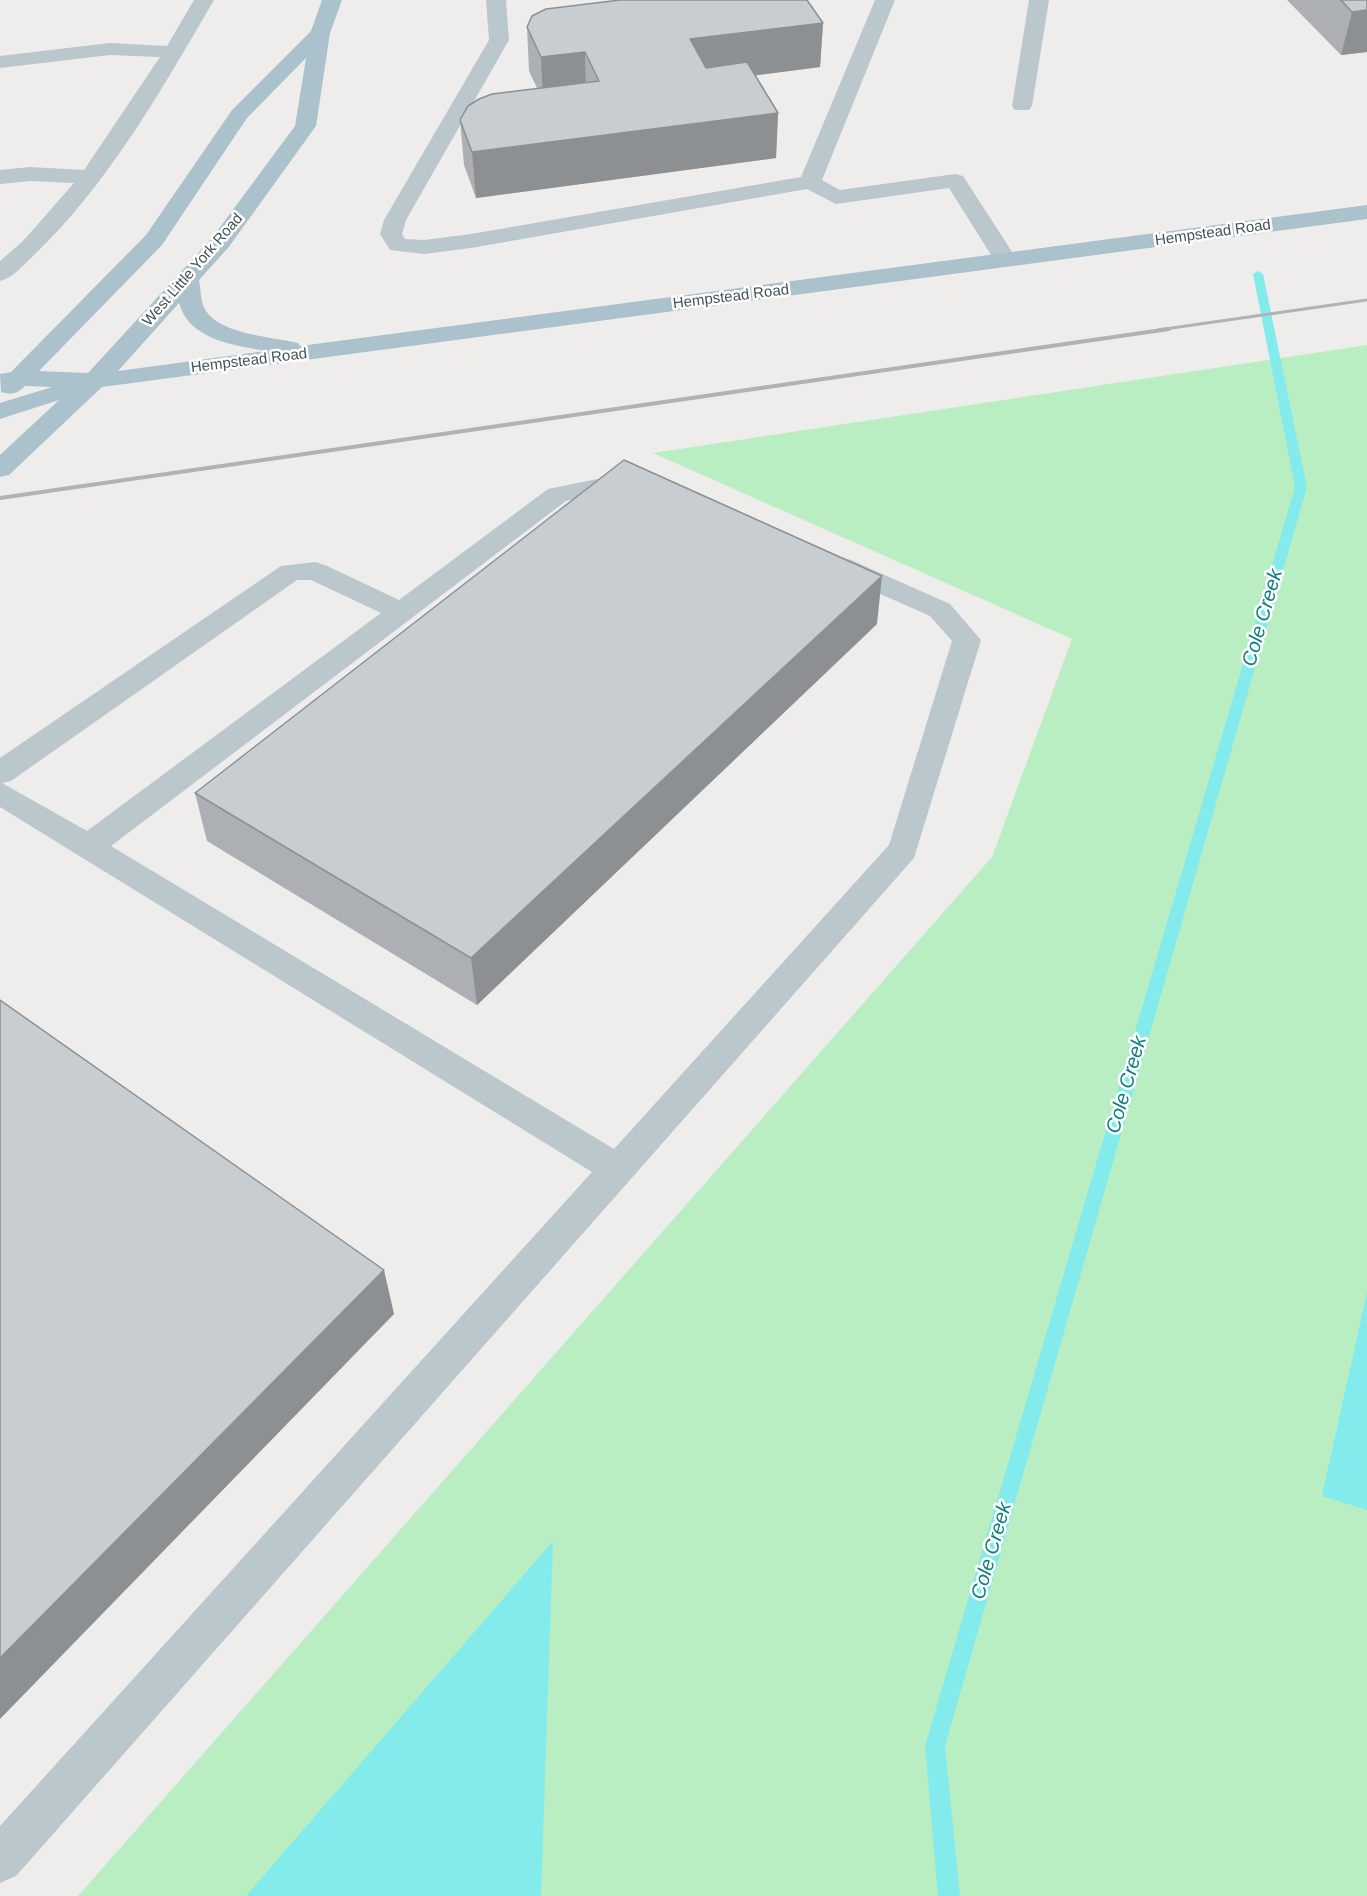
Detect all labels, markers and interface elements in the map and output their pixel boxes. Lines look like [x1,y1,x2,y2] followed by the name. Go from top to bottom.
[139,210,247,330] street label: West Little York Road
[1154,216,1272,250] street label: Hempstead Road
[672,281,790,313] street label: Hempstead Road
[190,345,308,377] street label: Hempstead Road
[1238,567,1288,669] water label: Cole Creek
[1102,1034,1152,1136] water label: Cole Creek
[967,1500,1017,1602] water label: Cole Creek

